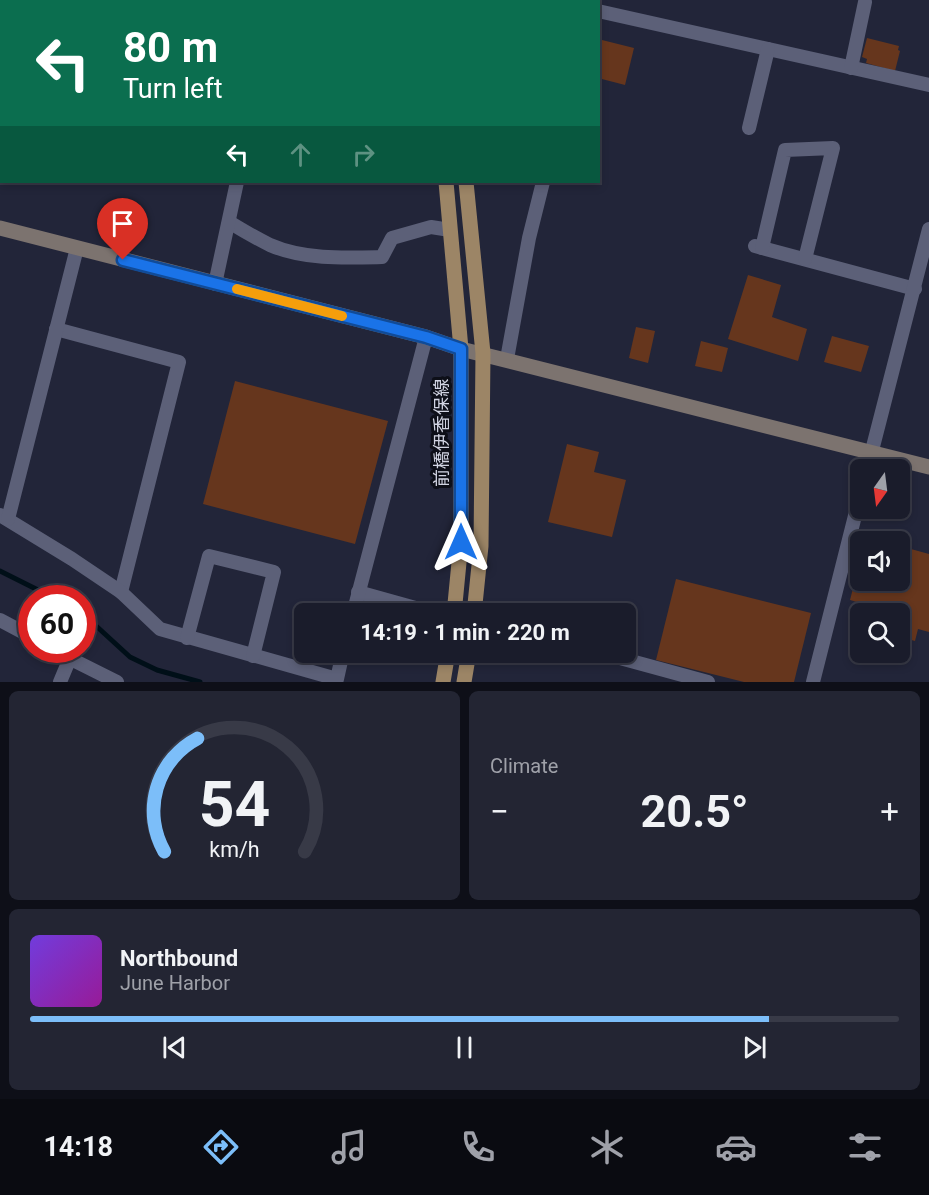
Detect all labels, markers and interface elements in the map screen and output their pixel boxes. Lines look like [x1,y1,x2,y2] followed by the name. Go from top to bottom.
[123,23,218,72] text: 80 m
[24,24,102,102] icon: left
[123,73,223,105] text: Turn left
[221,138,254,171] icon: left
[284,138,317,171] icon: ahead
[347,138,380,171] icon: right
[97,198,148,260] pin
[106,207,139,240] icon: arrive
[431,379,452,487] street label: 前橋伊香保線
[850,459,910,519] north arrow
[850,459,910,663] map controls
[429,510,493,574] position arrow
[850,531,910,591] button: sound
[18,585,96,663] speed limit sign: 60
[850,603,910,663] button: search
[360,620,570,645] text: 14:19 · 1 min · 220 m
[490,754,558,778] text: Climate
[199,768,270,841] text: 54
[641,785,749,838] text: 20.5°
[490,792,509,831] text: −
[880,792,899,831] text: +
[209,838,260,863] text: km/h
[120,946,238,971] text: Northbound
[120,971,230,995] text: June Harbor
[158,1031,191,1064] icon: previous
[448,1031,481,1064] icon: pause
[738,1031,771,1064] icon: next
[200,1126,242,1168] icon: directions
[328,1126,370,1168] icon: music
[457,1126,499,1168] icon: phone
[586,1126,628,1168] icon: climate
[715,1126,757,1168] icon: car
[844,1126,886,1168] icon: filters
[43,1131,113,1163] text: 14:18

